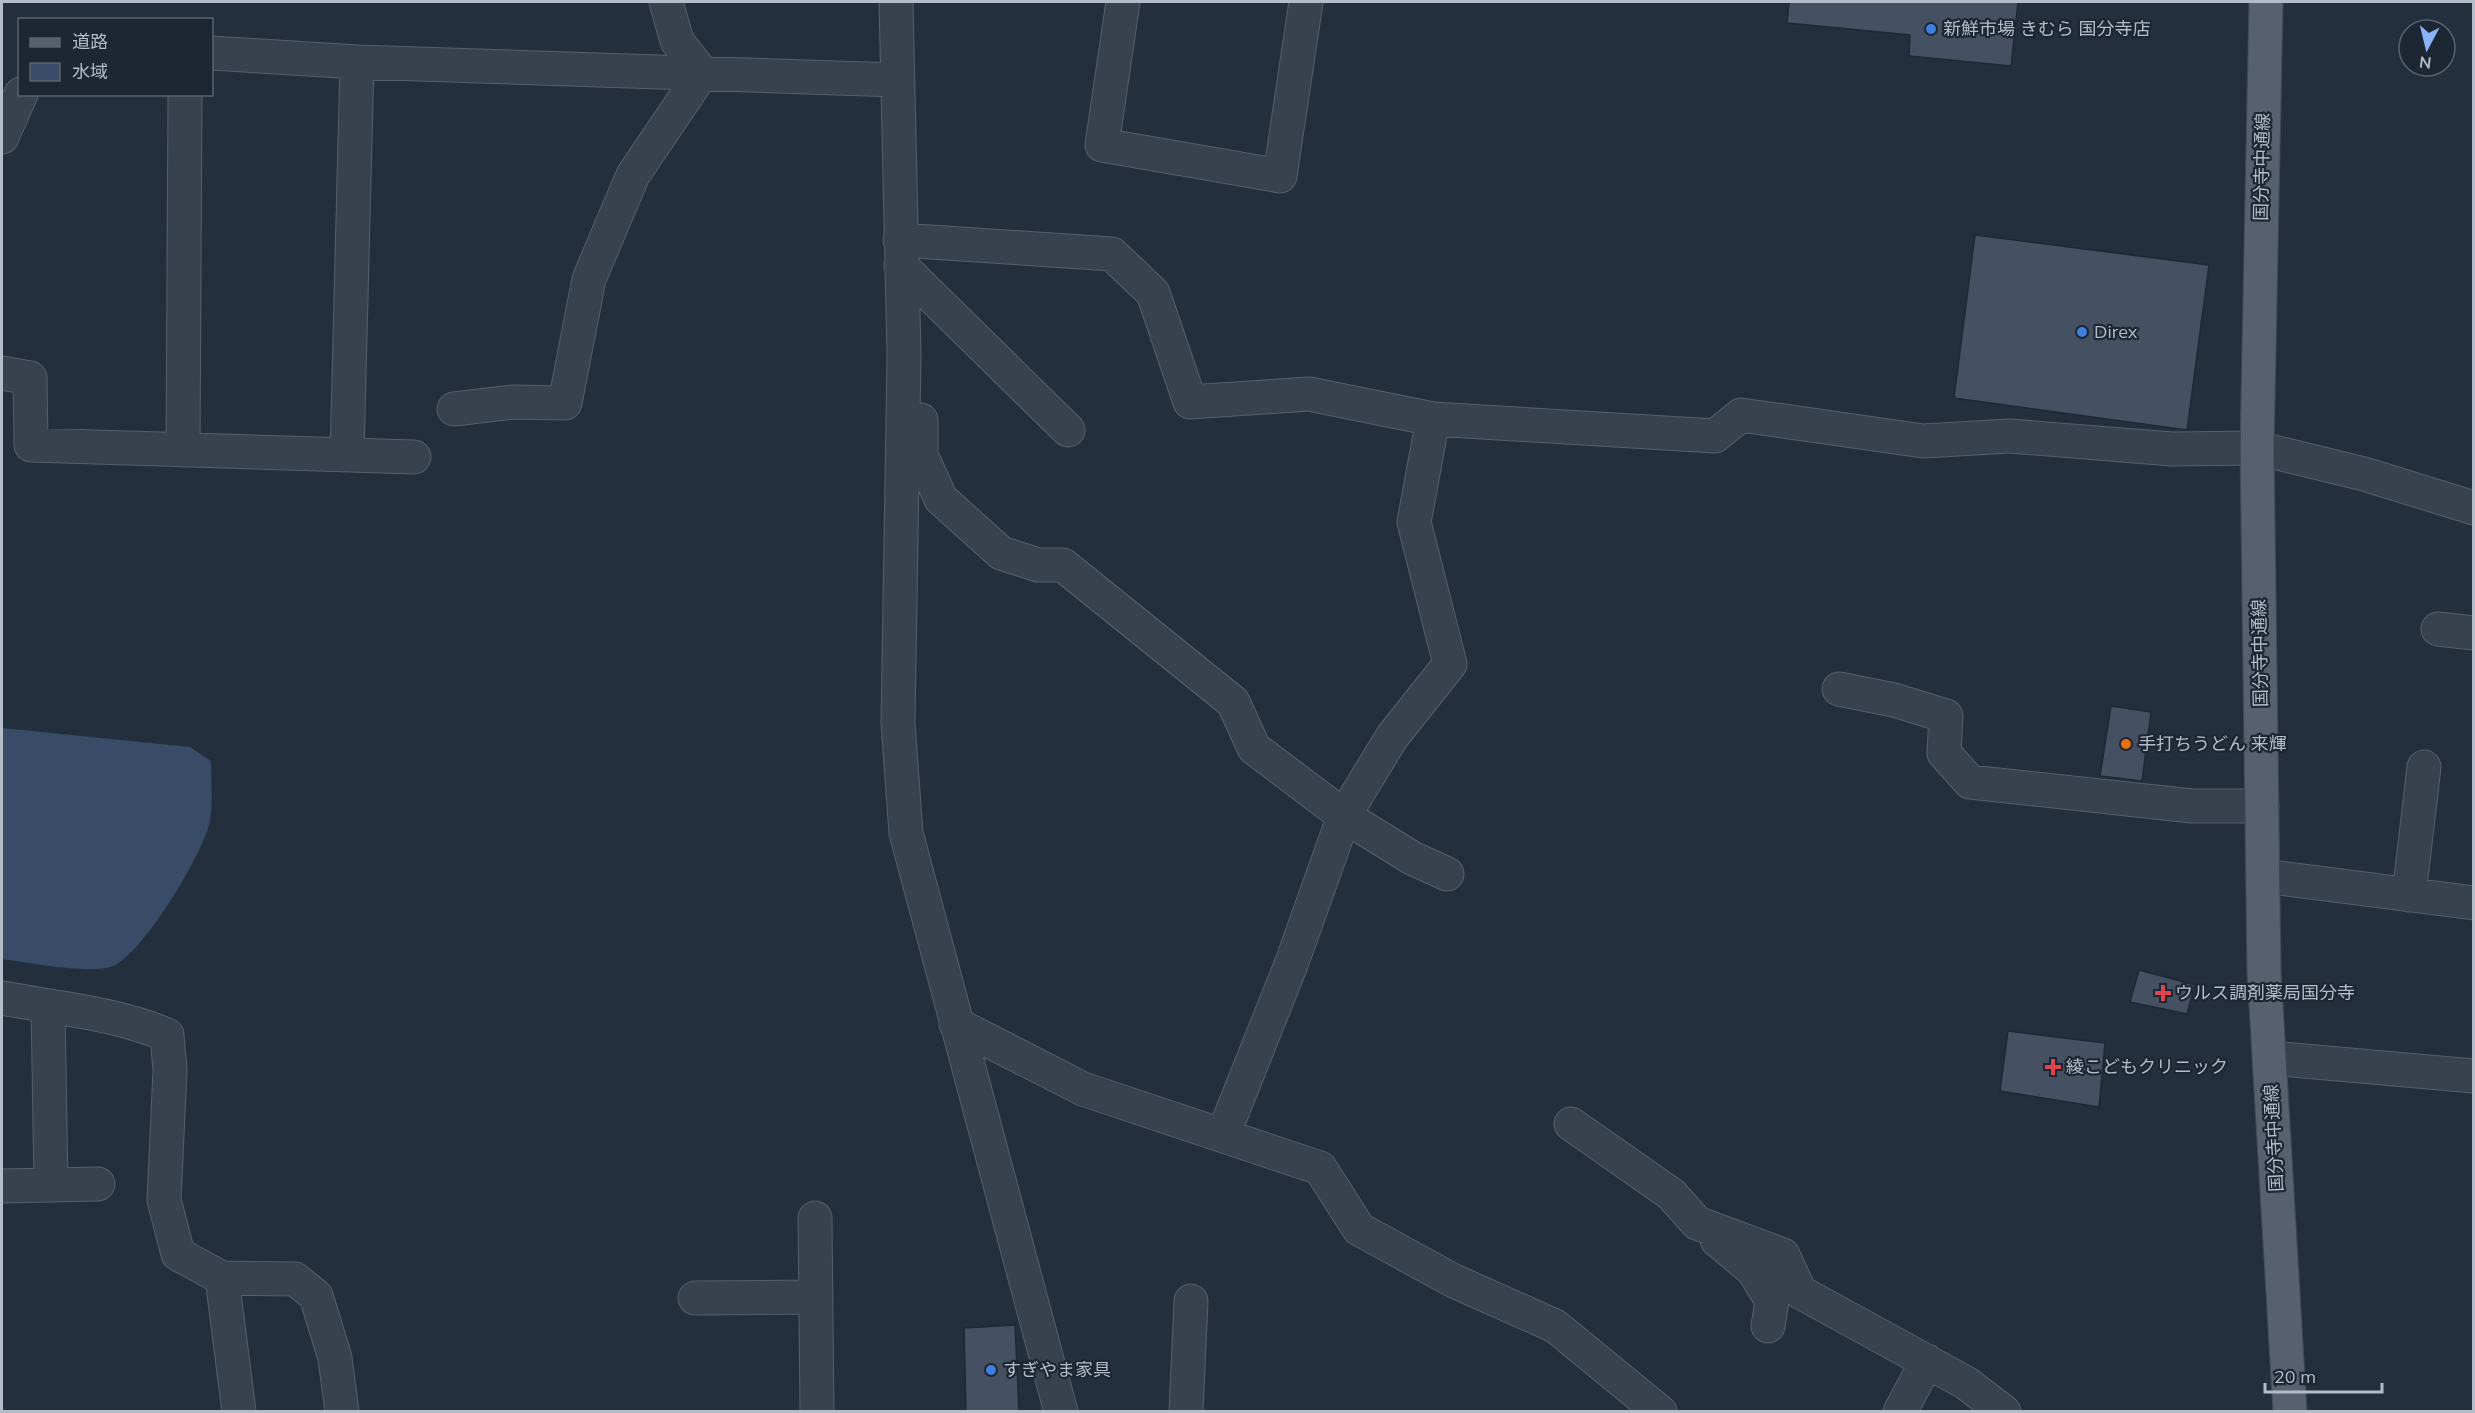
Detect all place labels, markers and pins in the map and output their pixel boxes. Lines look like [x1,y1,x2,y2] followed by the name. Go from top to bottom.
[1943,17,2150,40] place label: 新鮮市場 きむら 国分寺店
[1924,22,1938,36] marker: 新鮮市場 きむら 国分寺店
[2094,320,2138,343] place label: Direx
[2075,325,2089,339] marker: Direx
[2138,732,2287,755] place label: 手打ちうどん 来輝
[2119,737,2133,751] marker: 手打ちうどん 来輝
[2175,981,2355,1004] place label: ウルス調剤薬局国分寺
[2156,986,2170,1000] marker: ウルス調剤薬局国分寺
[2066,1055,2228,1078] place label: 綾こどもクリニック
[2044,1058,2062,1076] marker: 綾こどもクリニック
[1003,1358,1111,1381] place label: すぎやま家具
[984,1363,998,1377] marker: すぎやま家具

